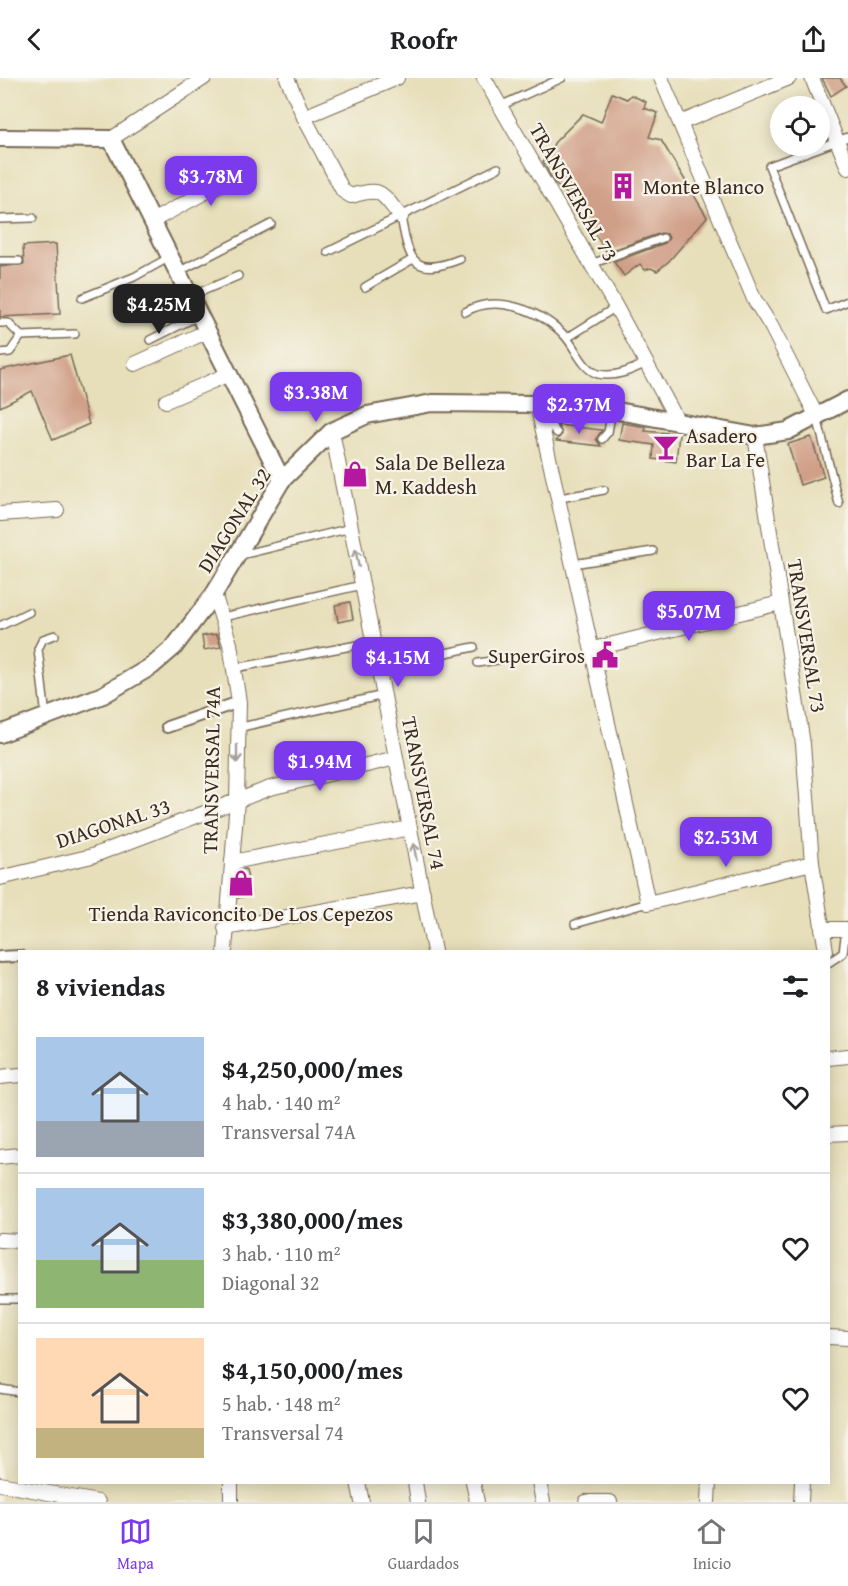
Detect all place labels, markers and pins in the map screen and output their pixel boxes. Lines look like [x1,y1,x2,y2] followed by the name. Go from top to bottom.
[162,156,260,207] pin: $3.78M
[608,171,638,201] building icon: Monte Blanco
[643,171,764,202] place label: Monte Blanco
[110,284,208,335] pin: $4.25M
[267,372,365,423] pin: $3.38M
[530,384,628,435] pin: $2.37M
[686,420,765,475] place label: Asadero Bar La Fe
[651,432,681,462] bar icon: Asadero Bar La Fe
[375,447,505,502] place label: Sala De Belleza M. Kaddesh
[340,459,370,489] shop icon: Sala De Belleza M. Kaddesh
[640,591,738,642] pin: $5.07M
[349,637,447,688] pin: $4.15M
[488,640,585,671] place label: SuperGiros
[590,640,620,670] public building icon: SuperGiros
[271,741,369,792] pin: $1.94M
[677,817,775,868] pin: $2.53M
[226,868,256,898] shop icon: Tienda Raviconcito De Los Cepezos
[89,898,393,929] place label: Tienda Raviconcito De Los Cepezos

